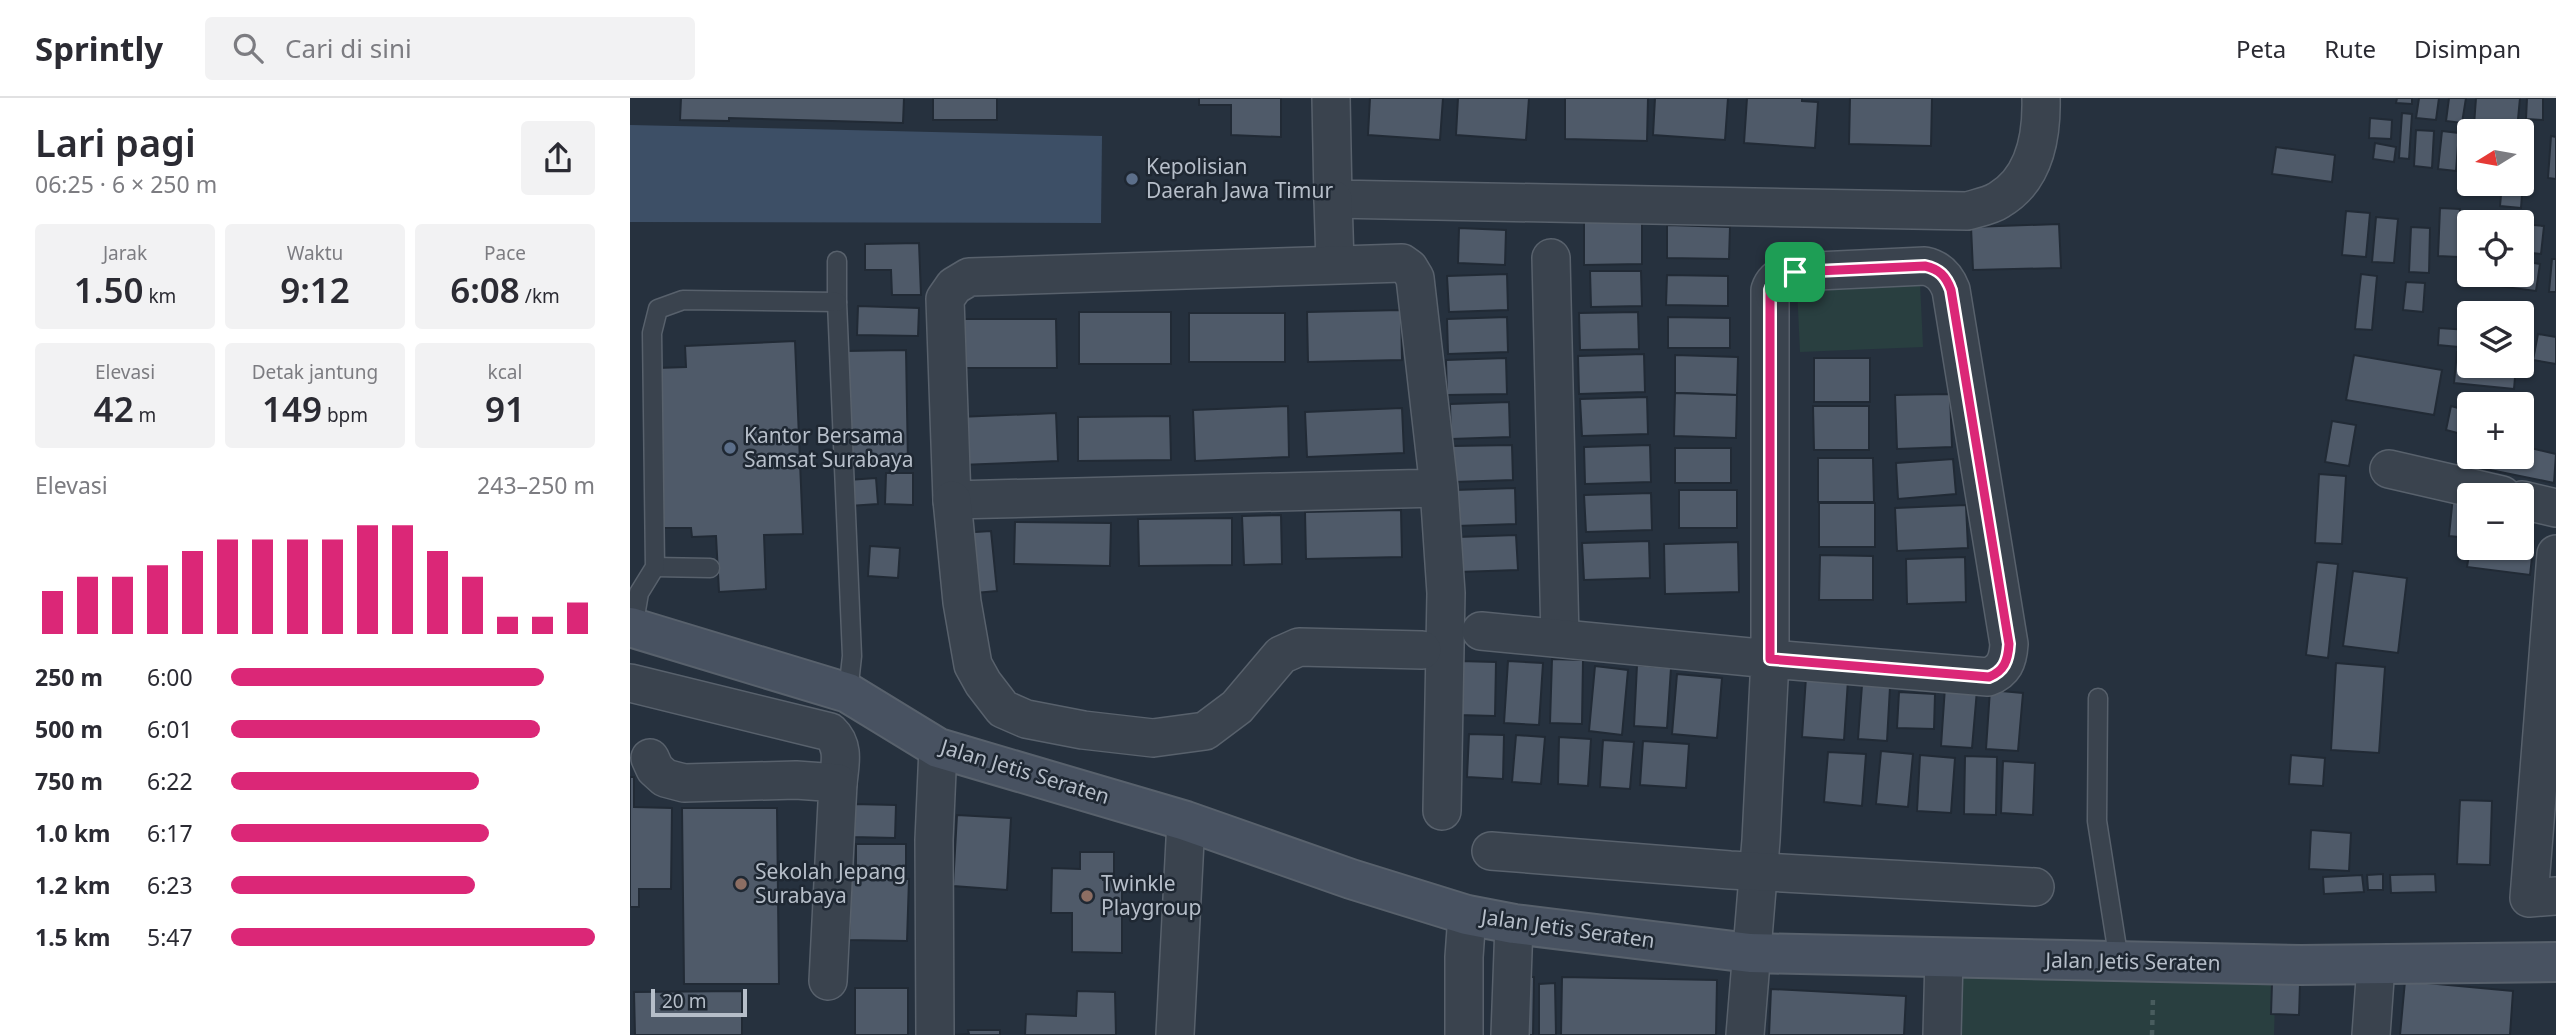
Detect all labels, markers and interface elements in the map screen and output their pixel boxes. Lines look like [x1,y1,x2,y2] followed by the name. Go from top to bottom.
[205,17,695,80] search box
[35,26,163,71] text: Sprintly
[229,29,267,67] icon: search
[285,30,412,66] text: Cari di sini
[2236,32,2286,65] text: Peta
[2324,32,2376,65] text: Rute
[2414,32,2521,65] text: Disimpan
[35,116,196,168] text: Lari pagi
[2457,119,2534,196] north arrow
[2457,119,2534,560] map controls
[521,121,595,195] button: share
[1146,152,1333,204] place label: Kepolisian Daerah Jawa Timur
[35,168,217,200] text: 06:25 · 6 × 250 m
[1124,171,1140,187] marker: Kepolisian Daerah Jawa Timur
[2457,210,2534,287] button: locate
[103,240,147,266] text: Jarak
[287,240,343,266] text: Waktu
[484,240,526,266] text: Pace
[1765,242,1825,302] pin
[1776,253,1814,291] icon: arrive
[74,266,143,313] text: 1.50
[280,266,350,313] text: 9:12
[450,266,520,313] text: 6:08
[143,283,176,309] text: km
[520,283,560,309] text: /km
[2457,301,2534,378] button: layers
[95,359,155,385] text: Elevasi
[252,359,378,385] text: Detak jantung
[488,359,522,385] text: kcal
[94,385,134,432] text: 42
[262,385,322,432] text: 149
[485,385,525,432] text: 91
[2457,392,2534,469] button: +
[134,402,156,428] text: m
[322,402,368,428] text: bpm
[744,421,914,473] place label: Kantor Bersama Samsat Surabaya
[722,440,738,456] marker: Kantor Bersama Samsat Surabaya
[35,469,108,501] text: Elevasi
[477,469,595,501] text: 243–250 m
[2457,483,2534,560] button: −
[35,661,103,693] text: 250 m
[147,661,193,693] text: 6:00
[35,713,103,745] text: 500 m
[147,713,193,745] text: 6:01
[936,731,1113,810] street label: Jalan Jetis Seraten
[35,765,103,797] text: 750 m
[147,765,193,797] text: 6:22
[35,817,110,849] text: 1.0 km
[147,817,193,849] text: 6:17
[755,857,906,909] place label: Sekolah Jepang Surabaya
[35,869,110,901] text: 1.2 km
[147,869,193,901] text: 6:23
[1101,869,1201,921] place label: Twinkle Playgroup
[733,876,749,892] marker: Sekolah Jepang Surabaya
[1079,888,1095,904] marker: Twinkle Playgroup
[1478,902,1657,954] street label: Jalan Jetis Seraten
[35,921,110,953] text: 1.5 km
[147,921,193,953] text: 5:47
[2043,945,2221,977] street label: Jalan Jetis Seraten
[651,986,747,1018] scale bar
[662,988,706,1014] text: 20 m

